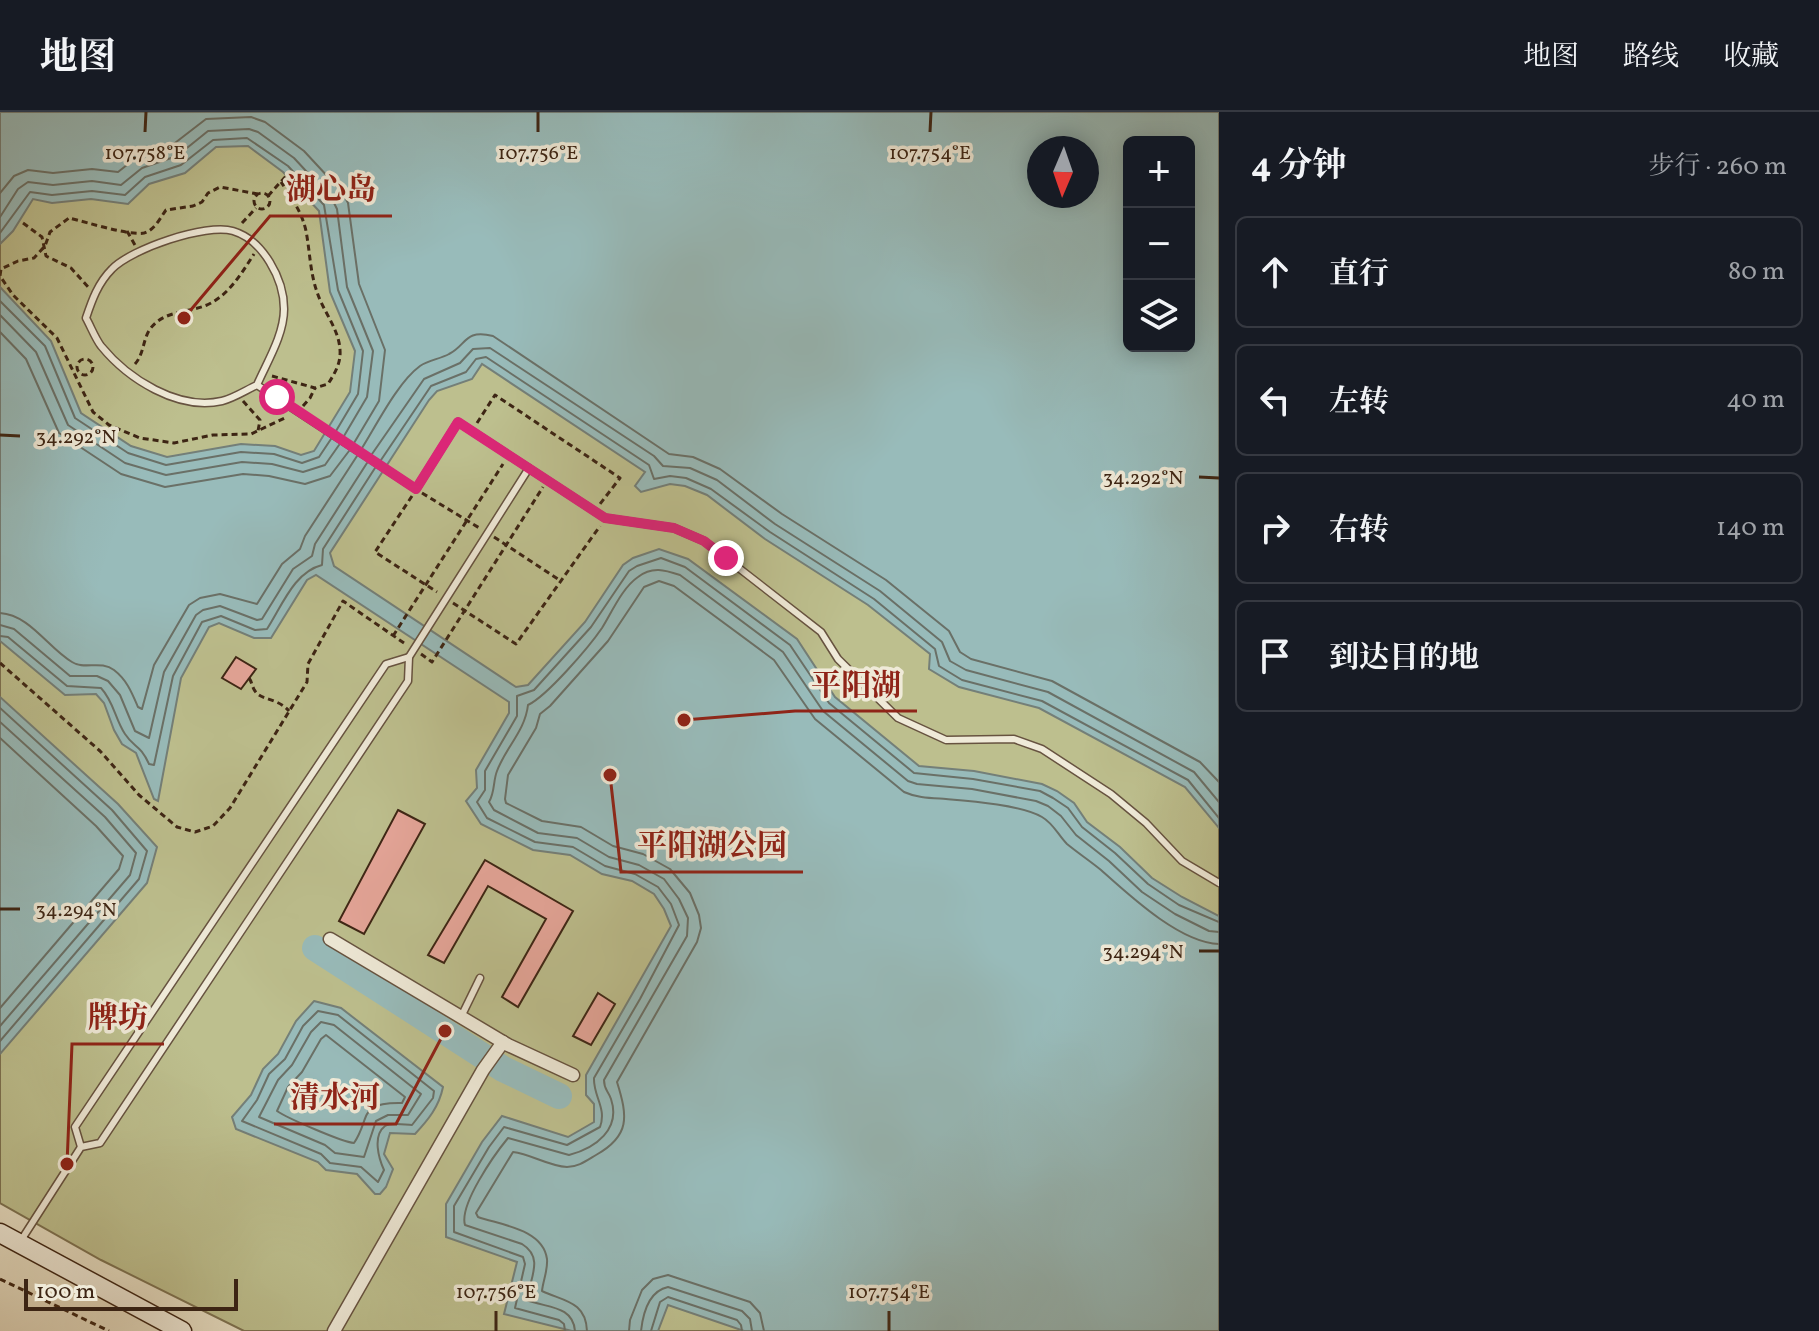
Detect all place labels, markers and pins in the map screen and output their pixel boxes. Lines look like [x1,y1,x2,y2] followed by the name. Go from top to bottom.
[270,162,392,216] callout: 湖心岛
[795,657,917,711] callout: 平阳湖
[621,818,803,872] callout: 平阳湖公园
[72,990,164,1044] callout: 牌坊
[274,1070,396,1124] callout: 清水河

